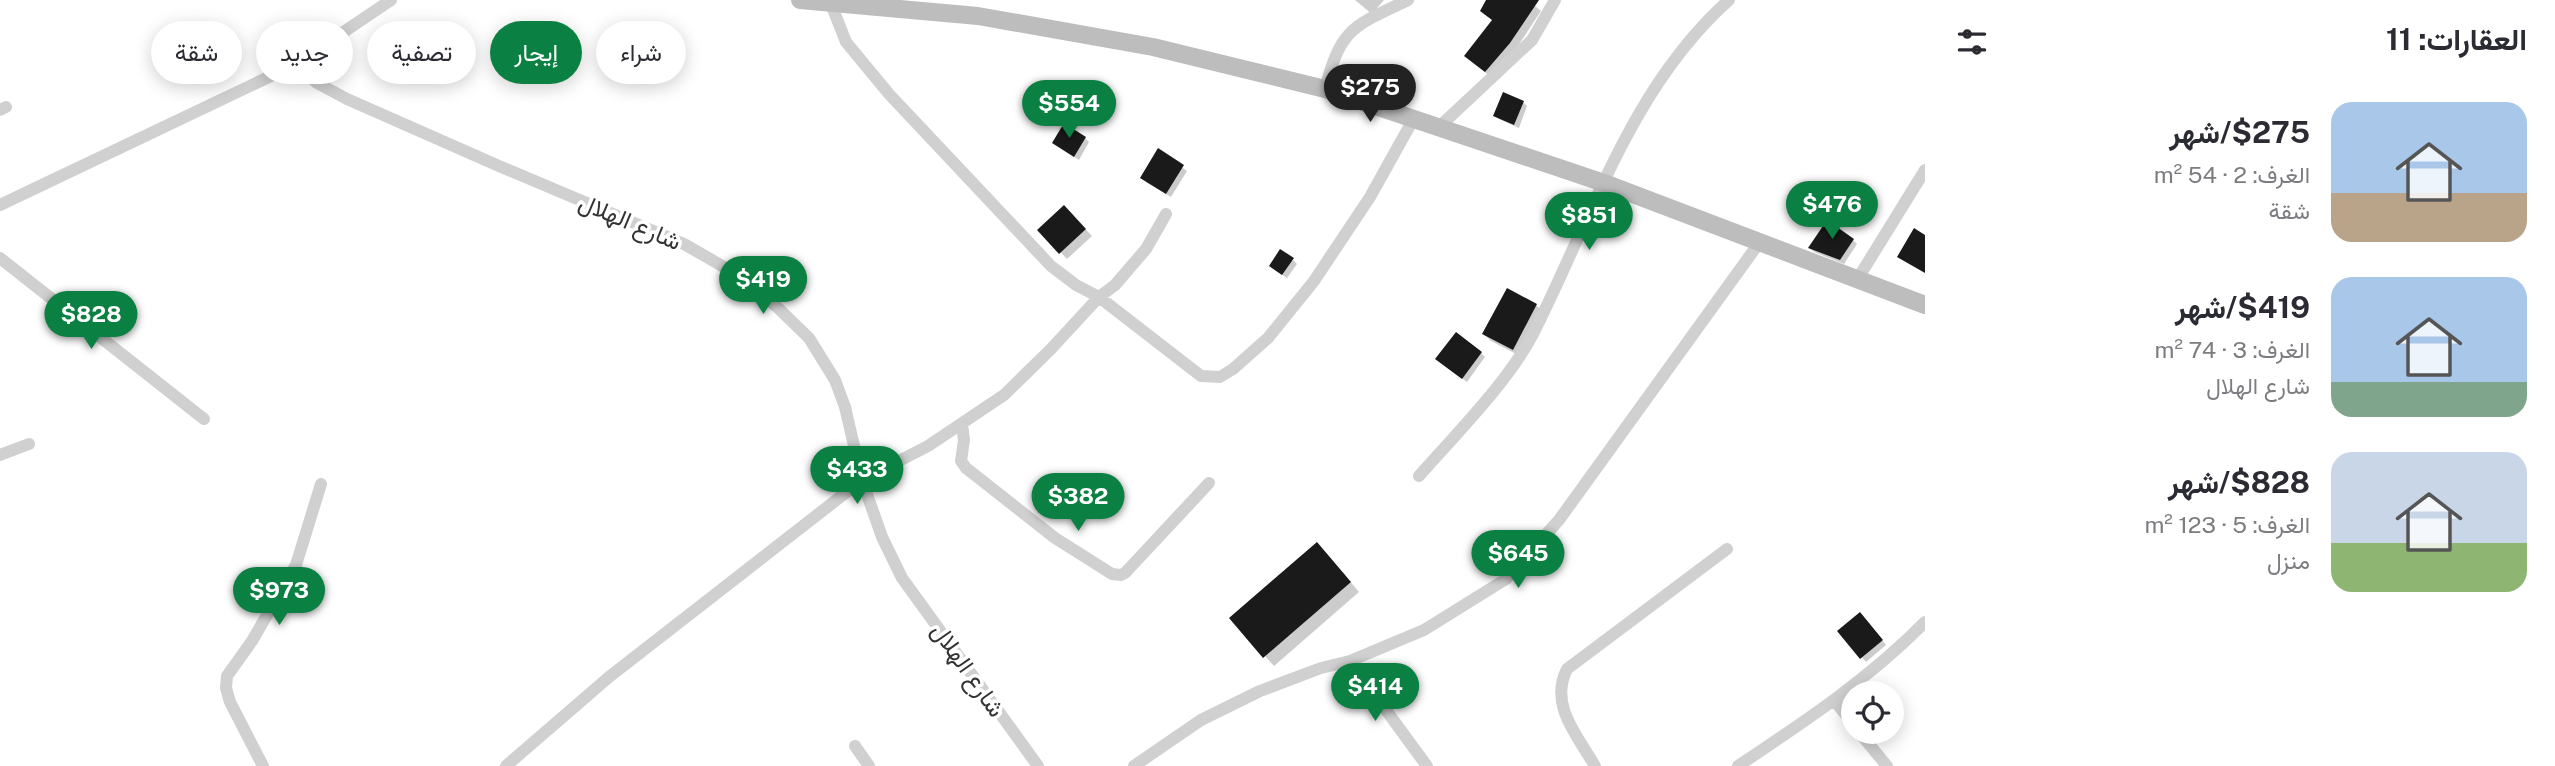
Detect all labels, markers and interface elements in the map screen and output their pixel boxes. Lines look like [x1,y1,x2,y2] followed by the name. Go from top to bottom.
[151,21,242,84] chip: شقة
[256,21,353,84] chip: جديد
[367,21,476,84] chip: تصفية
[490,21,582,84] chip: إيجار
[596,21,686,84] chip: شراء
[2386,21,2527,57] text: العقارات: 11
[1953,23,1991,61] icon: filters
[1329,64,1411,124] pin: $275
[1340,73,1400,100] text: $275
[1028,80,1110,140] pin: $554
[1038,89,1100,116] text: $554
[2169,114,2310,150] text: $275/شهر
[2387,130,2471,214] icon: home
[2154,161,2310,188] text: الغرف: 2 · 54 m²
[1791,182,1873,241] pin: $476
[574,187,686,258] street label: شارع الهلال
[1802,190,1862,217] text: $476
[1548,192,1630,252] pin: $851
[2268,197,2310,224] text: شقة
[1561,201,1617,228] text: $851
[722,256,804,316] pin: $419
[735,265,791,292] text: $419
[2175,289,2310,325] text: $419/شهر
[50,292,132,351] pin: $828
[60,300,122,327] text: $828
[2387,305,2471,389] icon: home
[2155,336,2310,363] text: الغرف: 3 · 74 m²
[2206,372,2310,399] text: شارع الهلال
[816,447,898,506] pin: $433
[826,455,888,482] text: $433
[2168,464,2310,500] text: $828/شهر
[1037,474,1119,533] pin: $382
[2387,480,2471,564] icon: home
[1048,482,1108,509] text: $382
[2144,511,2310,538] text: الغرف: 5 · 123 m²
[1477,530,1559,590] pin: $645
[1487,539,1549,566] text: $645
[2267,547,2310,574] text: منزل
[238,568,320,627] pin: $973
[249,576,309,603] text: $973
[924,617,1011,724] street label: شارع الهلال
[1334,664,1416,723] pin: $414
[1347,672,1403,699] text: $414
[1841,681,1904,744] map controls
[1841,681,1904,744] button: locate

